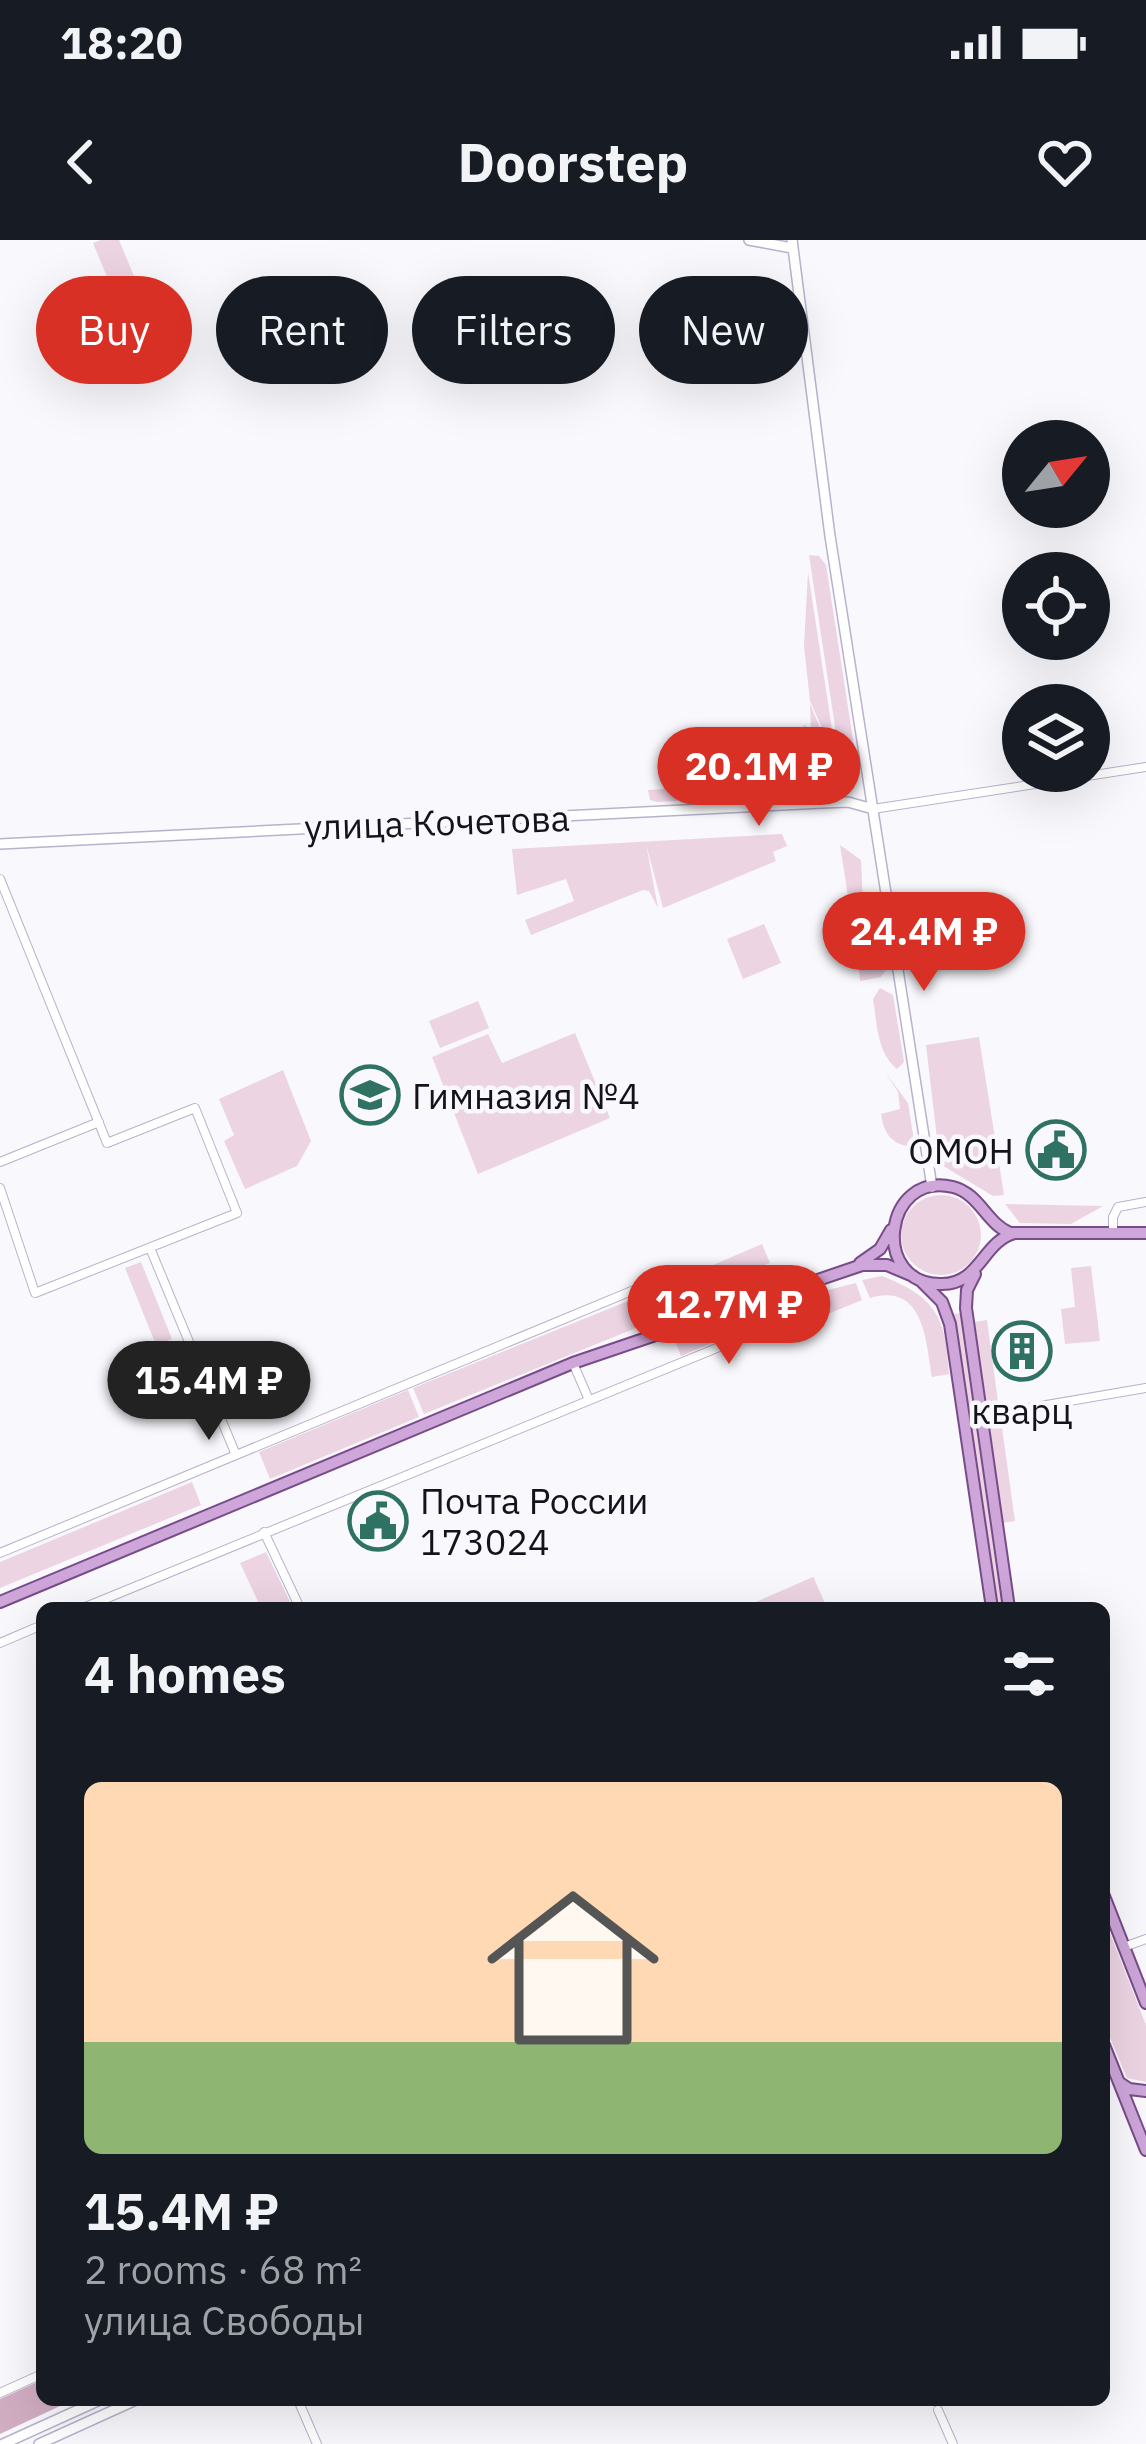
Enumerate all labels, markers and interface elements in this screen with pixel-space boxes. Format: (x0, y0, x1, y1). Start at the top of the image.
text: 18:20 (60, 13, 183, 71)
text: Doorstep (458, 127, 688, 197)
icon: back (48, 129, 114, 195)
icon: heart (1032, 129, 1098, 195)
chip: Buy (36, 276, 192, 384)
chip: Rent (216, 276, 388, 384)
chip: Filters (412, 276, 615, 384)
chip: New (639, 276, 808, 384)
north arrow (1002, 420, 1110, 528)
map controls (1002, 420, 1110, 792)
button: locate (1002, 552, 1110, 660)
button: layers (1002, 684, 1110, 792)
pin: 20.1M ₽ (648, 727, 870, 829)
text: 20.1M ₽ (684, 740, 834, 791)
street label: улица Кочетова (303, 794, 571, 850)
pin: 24.4M ₽ (813, 892, 1035, 994)
text: 24.4M ₽ (849, 905, 999, 956)
school or university icon: Гимназия №4 (339, 1064, 401, 1126)
place label: Гимназия №4 (412, 1072, 640, 1119)
public building icon: ОМОН (1025, 1119, 1087, 1181)
place label: ОМОН (908, 1127, 1014, 1174)
pin: 12.7M ₽ (618, 1265, 840, 1367)
text: 12.7M ₽ (654, 1278, 804, 1329)
building icon: кварц (991, 1320, 1053, 1382)
pin: 15.4M ₽ (98, 1341, 320, 1443)
text: 15.4M ₽ (134, 1354, 284, 1405)
place label: кварц (971, 1387, 1073, 1434)
place label: Почта России 173024 (420, 1477, 648, 1565)
public building icon: Почта России 173024 (347, 1490, 409, 1552)
text: 4 homes (84, 1641, 286, 1707)
icon: filters (996, 1641, 1062, 1707)
icon: home (465, 1860, 681, 2076)
text: 15.4M ₽ (84, 2178, 279, 2244)
text: 2 rooms · 68 m² (84, 2244, 362, 2295)
text: улица Свободы (84, 2295, 365, 2346)

